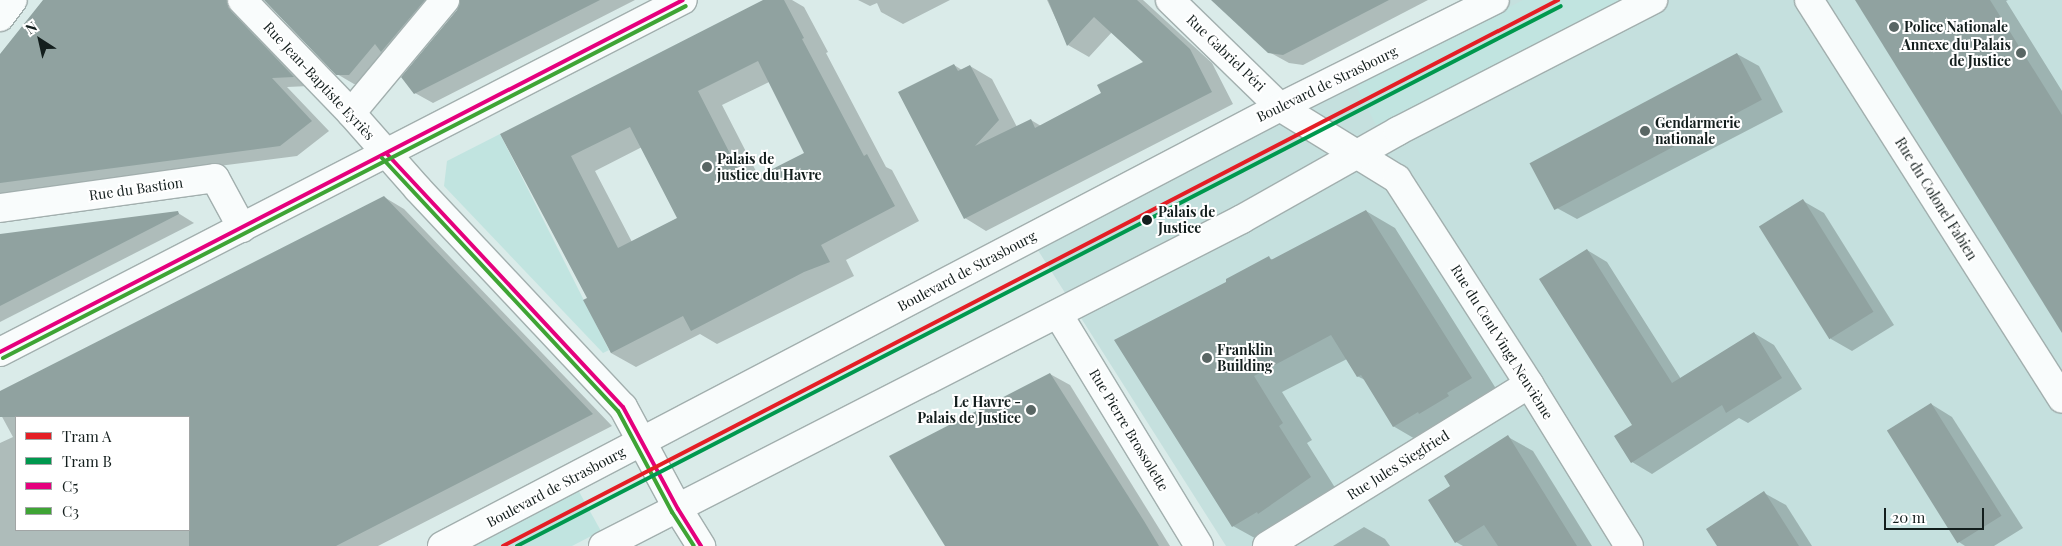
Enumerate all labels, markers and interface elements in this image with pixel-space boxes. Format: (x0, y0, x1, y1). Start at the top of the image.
street label: Rue Gabriel Péri (1183, 11, 1269, 95)
north arrow (15, 15, 65, 65)
text: N (22, 17, 41, 38)
street label: Rue Jean-Baptiste Eyriès (260, 18, 378, 144)
place label: Police Nationale (1904, 19, 2008, 35)
marker: Police Nationale (1888, 21, 1900, 33)
place label: Annexe du Palais de Justice (1901, 37, 2011, 70)
street label: Boulevard de Strasbourg (1254, 43, 1400, 125)
marker: Annexe du Palais de Justice (2015, 47, 2027, 59)
place label: Gendarmerie nationale (1655, 115, 1741, 148)
marker: Gendarmerie nationale (1639, 125, 1651, 137)
street label: Rue du Colonel Fabien (1891, 135, 1981, 263)
place label: Palais de justice du Havre (717, 151, 822, 184)
marker: Palais de justice du Havre (701, 161, 713, 173)
street label: Rue du Bastion (88, 174, 184, 204)
place label: Palais de Justice (1158, 204, 1215, 236)
marker: Palais de Justice (1140, 213, 1154, 227)
street label: Boulevard de Strasbourg (895, 227, 1039, 315)
street label: Rue du Cent Vingt Neuvième (1447, 261, 1557, 423)
place label: Franklin Building (1217, 342, 1273, 374)
marker: Franklin Building (1201, 352, 1213, 364)
street label: Rue Pierre Brossolette (1086, 366, 1172, 494)
place label: Le Havre - Palais de Justice (917, 394, 1021, 427)
marker: Le Havre - Palais de Justice (1025, 404, 1037, 416)
legend (15, 416, 190, 531)
text: Tram A (62, 426, 111, 446)
street label: Rue Jules Siegfried (1344, 427, 1452, 503)
street label: Boulevard de Strasbourg (484, 443, 628, 531)
text: Tram B (62, 451, 112, 471)
text: C5 (62, 476, 79, 496)
scale bar (1887, 498, 1987, 530)
text: C3 (62, 501, 79, 521)
text: 20 m (1892, 507, 1925, 527)

